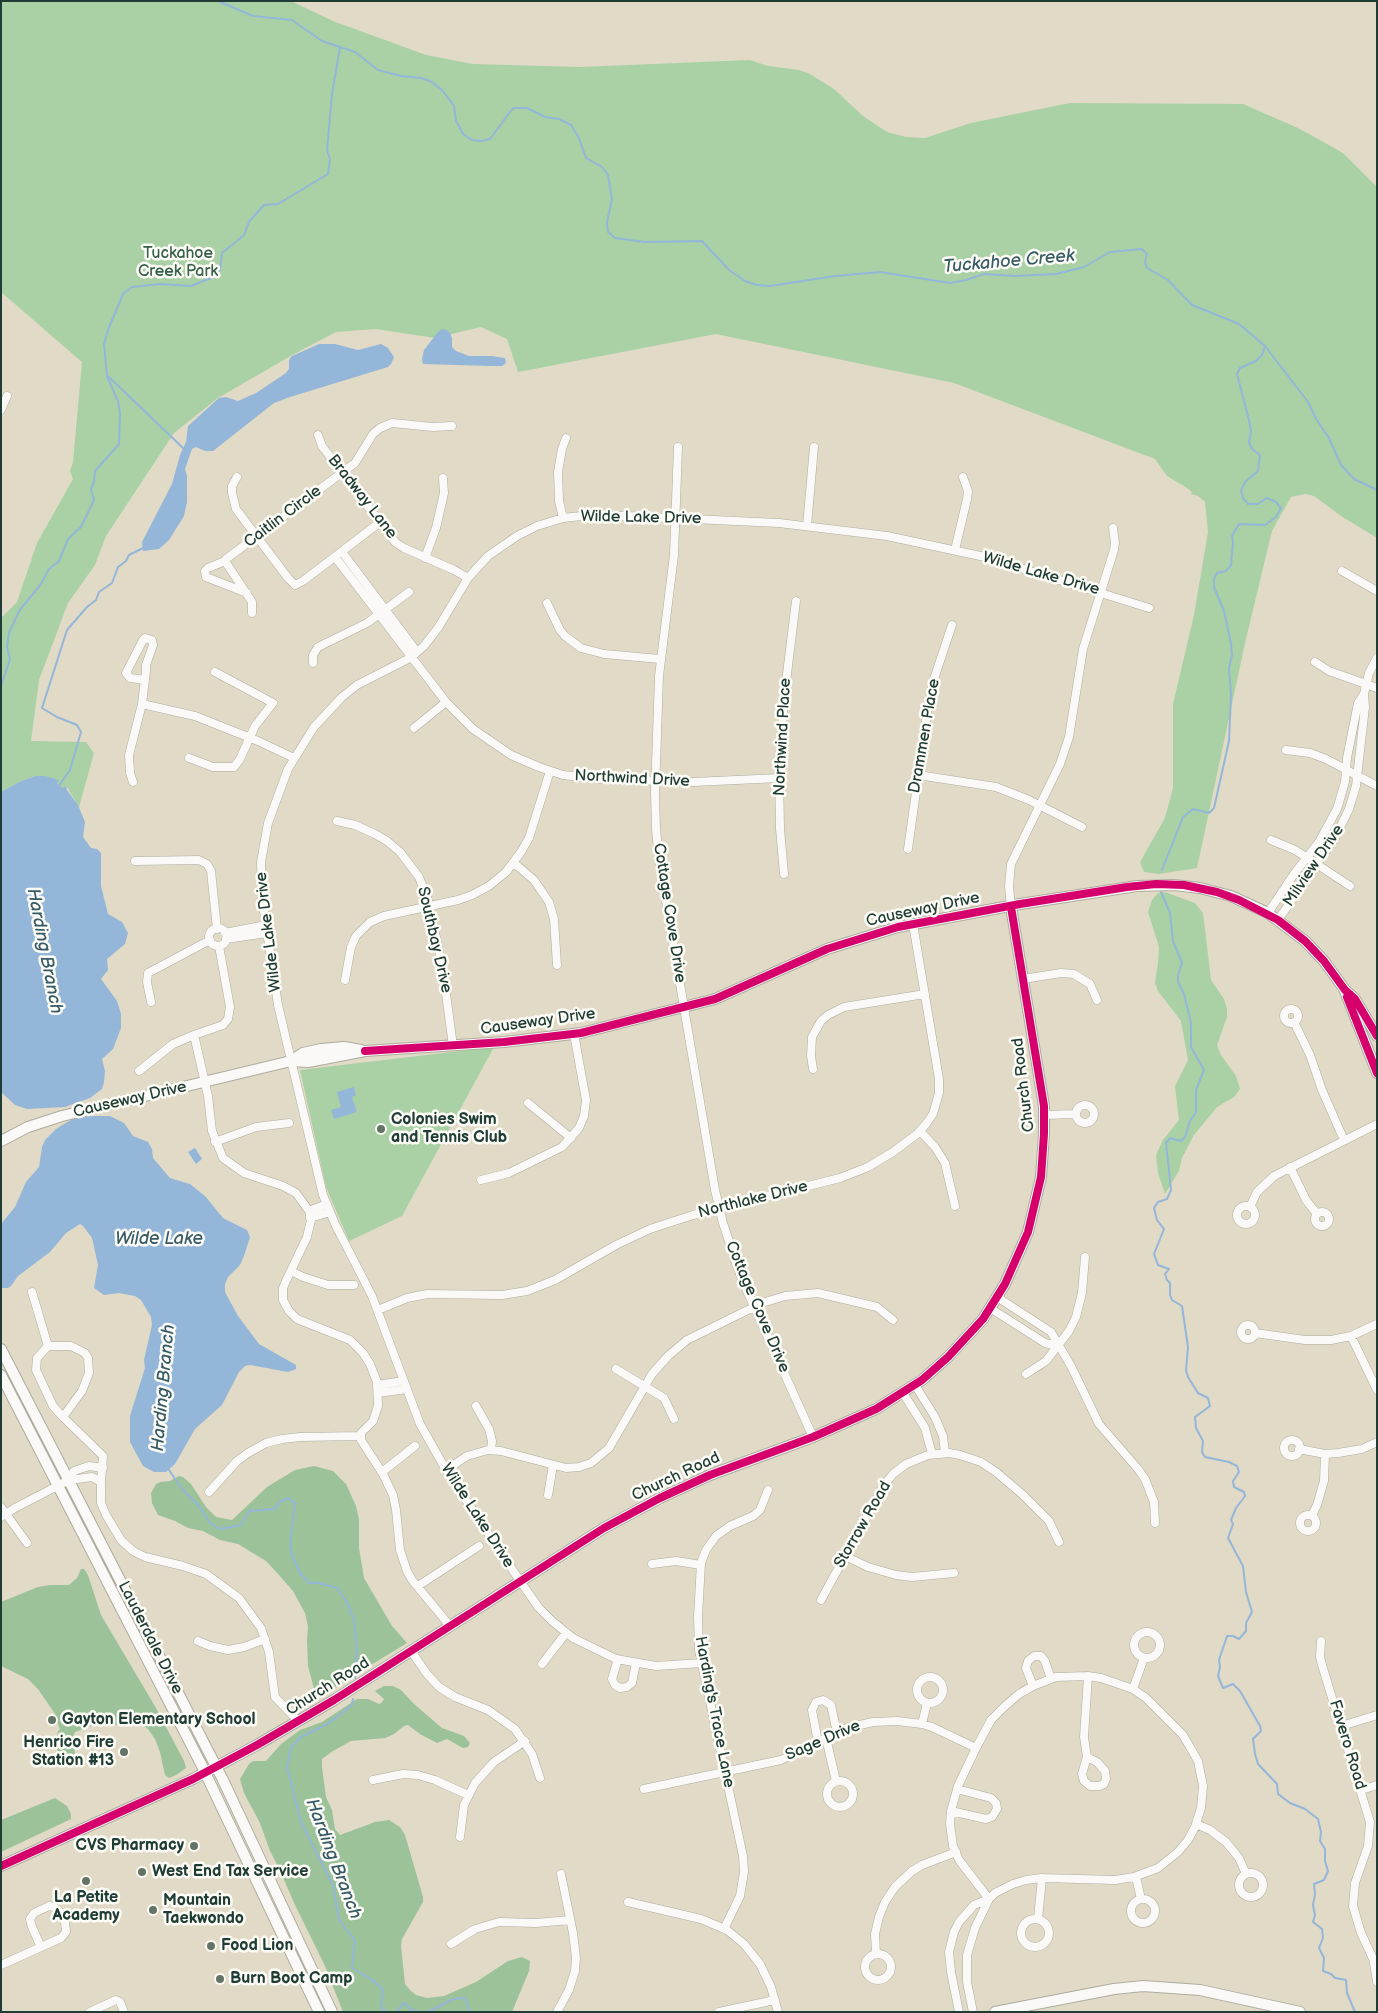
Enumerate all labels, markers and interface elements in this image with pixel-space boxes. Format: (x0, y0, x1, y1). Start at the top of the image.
park label: Tuckahoe Creek Park (138, 244, 218, 282)
water label: Tuckahoe Creek (942, 245, 1076, 279)
street label: Bradway Lane (323, 451, 401, 543)
street label: Caitlin Circle (241, 482, 325, 552)
street label: Wilde Lake Drive (580, 507, 702, 529)
street label: Wilde Lake Drive (980, 548, 1102, 600)
street label: Northwind Place (770, 677, 796, 797)
street label: Drammen Place (905, 677, 945, 795)
street label: Northwind Drive (574, 766, 690, 792)
street label: Milview Drive (1280, 821, 1348, 911)
street label: Cottage Cove Drive (648, 842, 690, 984)
street label: Wilde Lake Drive (252, 871, 286, 993)
street label: Southbay Drive (412, 885, 456, 995)
water label: Harding Branch (21, 887, 67, 1015)
street label: Causeway Drive (864, 889, 982, 931)
street label: Causeway Drive (479, 1004, 597, 1040)
street label: Church Road (1009, 1037, 1039, 1133)
street label: Causeway Drive (72, 1078, 188, 1122)
place label: Colonies Swim and Tennis Club (391, 1110, 507, 1148)
marker: Colonies Swim and Tennis Club (375, 1123, 387, 1135)
street label: Northlake Drive (696, 1177, 810, 1223)
water label: Wilde Lake (115, 1228, 203, 1250)
street label: Cottage Cove Drive (721, 1238, 793, 1376)
water label: Harding Branch (148, 1324, 180, 1452)
street label: Church Road (629, 1448, 723, 1506)
street label: Wilde Lake Drive (436, 1460, 518, 1572)
street label: Storrow Road (830, 1478, 896, 1572)
street label: Lauderdale Drive (113, 1578, 187, 1698)
street label: Harding's Trace Lane (690, 1635, 738, 1789)
street label: Church Road (283, 1654, 373, 1720)
street label: Favero Road (1324, 1698, 1370, 1792)
place label: Gayton Elementary School (62, 1710, 256, 1730)
marker: Gayton Elementary School (46, 1714, 58, 1726)
street label: Sage Drive (783, 1717, 863, 1765)
place label: Henrico Fire Station #13 (23, 1733, 114, 1771)
marker: Henrico Fire Station #13 (118, 1746, 130, 1758)
water label: Harding Branch (300, 1796, 366, 1922)
place label: CVS Pharmacy (76, 1836, 184, 1856)
marker: CVS Pharmacy (188, 1840, 200, 1852)
place label: West End Tax Service (152, 1862, 308, 1882)
marker: West End Tax Service (136, 1866, 148, 1878)
marker: La Petite Academy (80, 1875, 92, 1887)
place label: La Petite Academy (52, 1888, 120, 1926)
place label: Mountain Taekwondo (163, 1891, 244, 1929)
marker: Mountain Taekwondo (147, 1904, 159, 1916)
place label: Food Lion (221, 1936, 293, 1956)
marker: Food Lion (205, 1940, 217, 1952)
place label: Burn Boot Camp (230, 1969, 352, 1989)
marker: Burn Boot Camp (214, 1973, 226, 1985)

